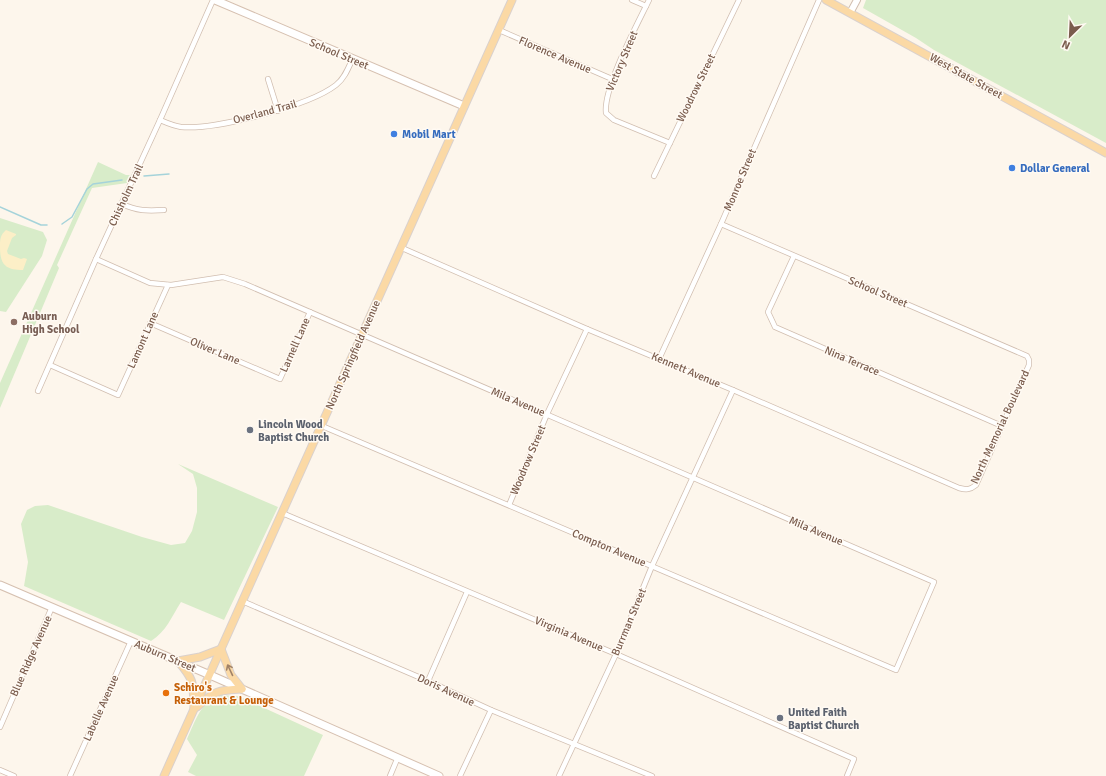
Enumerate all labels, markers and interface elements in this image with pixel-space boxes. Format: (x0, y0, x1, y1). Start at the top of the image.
north arrow (1050, 16, 1090, 56)
street label: Victory Street (603, 29, 641, 93)
street label: Florence Avenue (517, 34, 593, 76)
street label: School Street (307, 36, 371, 72)
text: N (1060, 37, 1072, 52)
street label: Woodrow Street (674, 51, 718, 124)
street label: West State Street (927, 51, 1005, 101)
street label: Overland Trail (232, 97, 298, 127)
place label: Mobil Mart (402, 128, 456, 141)
marker: Mobil Mart (389, 129, 399, 139)
street label: Monroe Street (721, 147, 759, 213)
street label: Chisholm Trail (106, 162, 146, 228)
place label: Dollar General (1020, 162, 1090, 175)
marker: Dollar General (1007, 163, 1017, 173)
street label: School Street (846, 274, 910, 310)
street label: North Springfield Avenue (323, 298, 383, 412)
place label: Auburn High School (22, 310, 80, 336)
street label: Lamont Lane (125, 310, 161, 370)
street label: Larnell Lane (277, 316, 313, 374)
marker: Auburn High School (9, 317, 19, 327)
street label: Oliver Lane (188, 335, 242, 367)
street label: Nina Terrace (822, 344, 882, 378)
street label: Kennett Avenue (649, 350, 723, 390)
street label: North Memorial Boulevard (968, 368, 1032, 486)
street label: Mila Avenue (489, 385, 547, 419)
place label: Lincoln Wood Baptist Church (258, 418, 329, 444)
street label: Woodrow Street (507, 423, 549, 497)
marker: Lincoln Wood Baptist Church (245, 425, 255, 435)
street label: Mila Avenue (787, 514, 845, 548)
street label: Compton Avenue (570, 527, 648, 569)
street label: Burrman Street (609, 586, 649, 658)
street label: Blue Ridge Avenue (7, 614, 55, 698)
street label: Virginia Avenue (533, 614, 605, 654)
street label: Auburn Street (132, 637, 198, 675)
one-way arrow (225, 664, 233, 676)
street label: Doris Avenue (415, 671, 477, 709)
street label: Labelle Avenue (81, 673, 121, 743)
place label: Schiro's Restaurant & Lounge (174, 681, 274, 707)
marker: Schiro's Restaurant & Lounge (161, 688, 171, 698)
place label: United Faith Baptist Church (788, 706, 859, 732)
marker: United Faith Baptist Church (775, 713, 785, 723)

